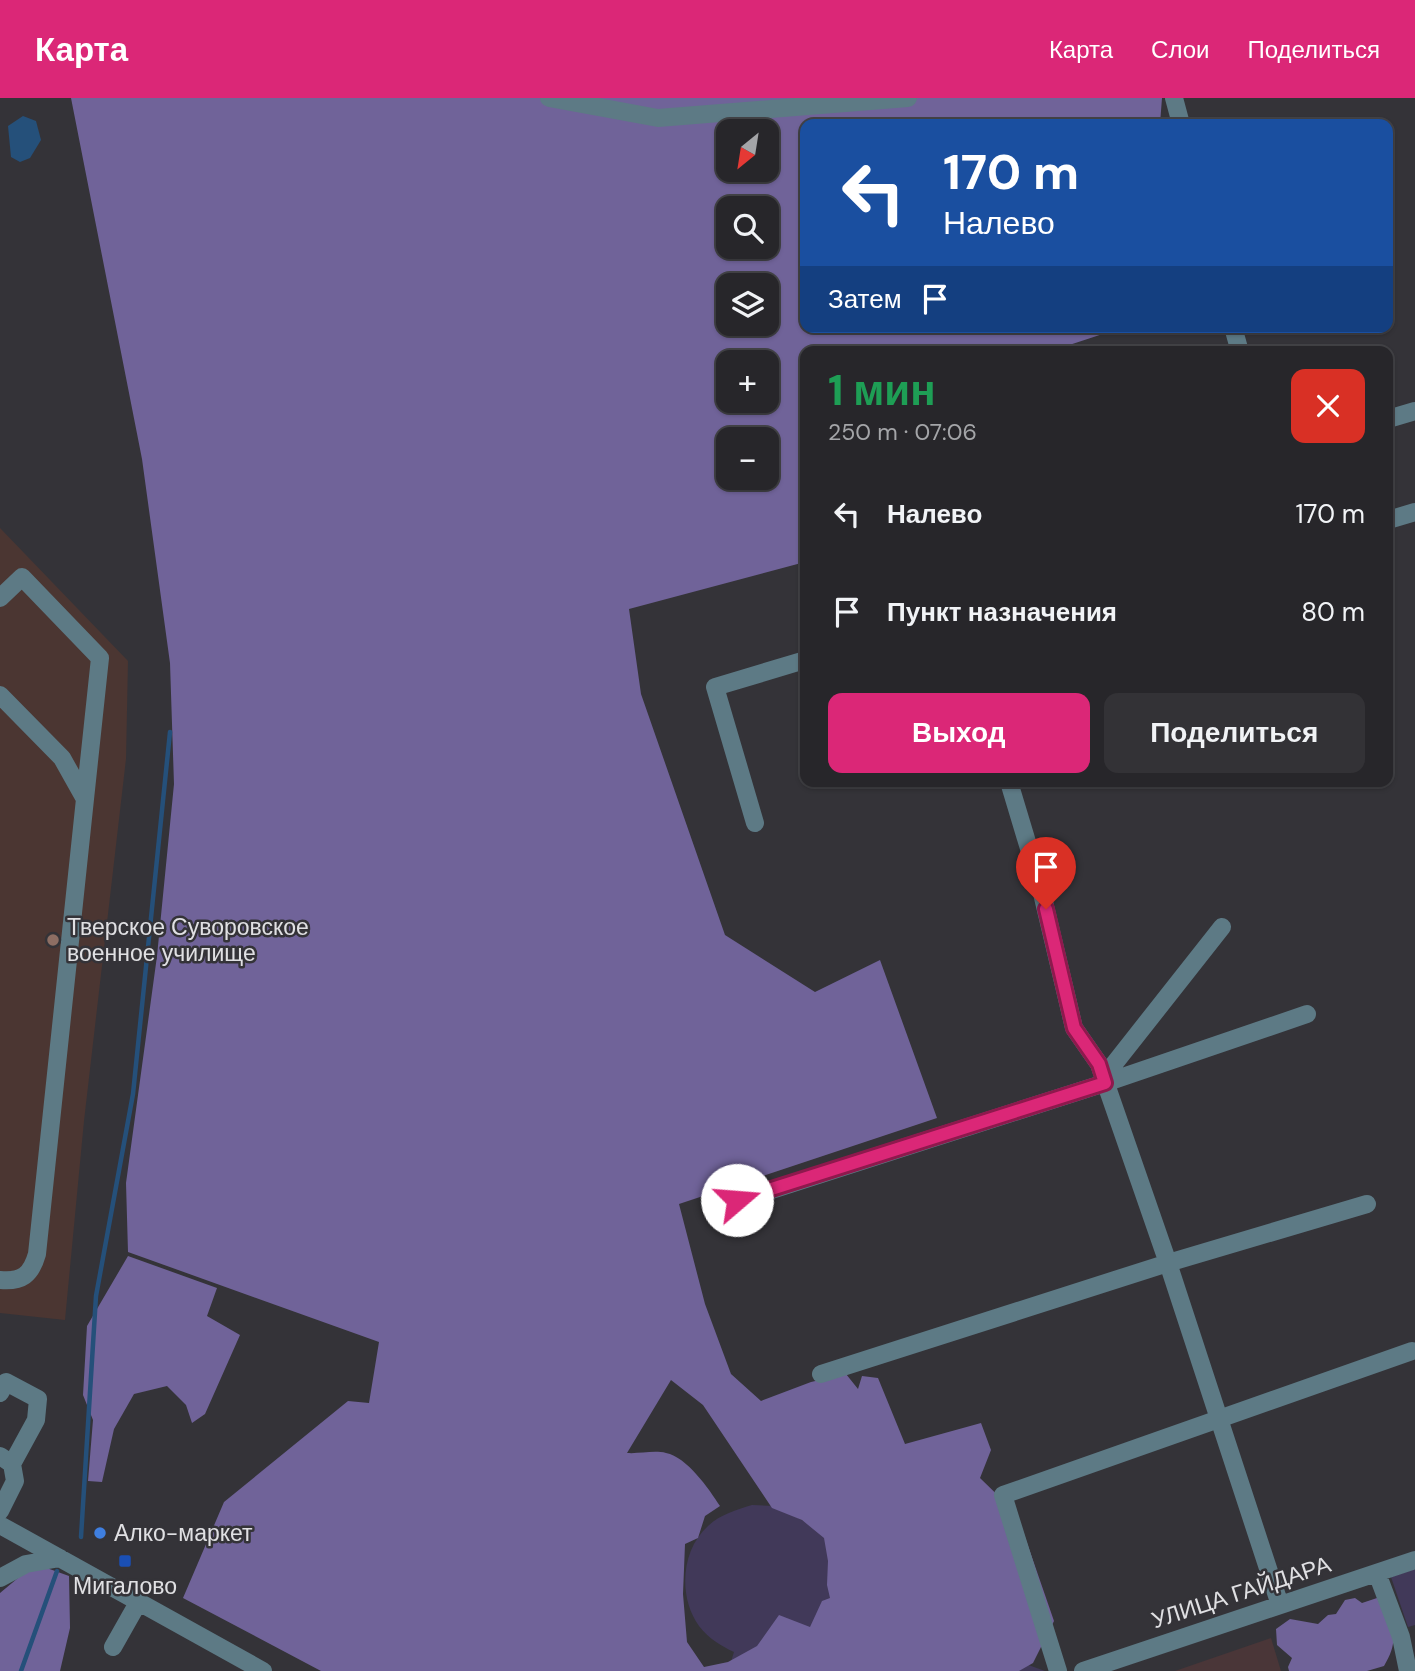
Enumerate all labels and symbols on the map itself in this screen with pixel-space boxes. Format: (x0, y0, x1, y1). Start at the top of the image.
north arrow (716, 119, 779, 182)
pin (1016, 837, 1076, 909)
place label: Тверское Суворовское военное училище (67, 912, 309, 968)
marker: Тверское Суворовское военное училище (45, 932, 61, 948)
position arrow (700, 1163, 774, 1237)
place label: Алко-маркет (114, 1518, 253, 1548)
marker: Алко-маркет (92, 1525, 108, 1541)
street label: УЛИЦА ГАЙДАРА (1148, 1549, 1335, 1635)
marker: Мигалово (117, 1553, 133, 1569)
place label: Мигалово (73, 1571, 177, 1601)

